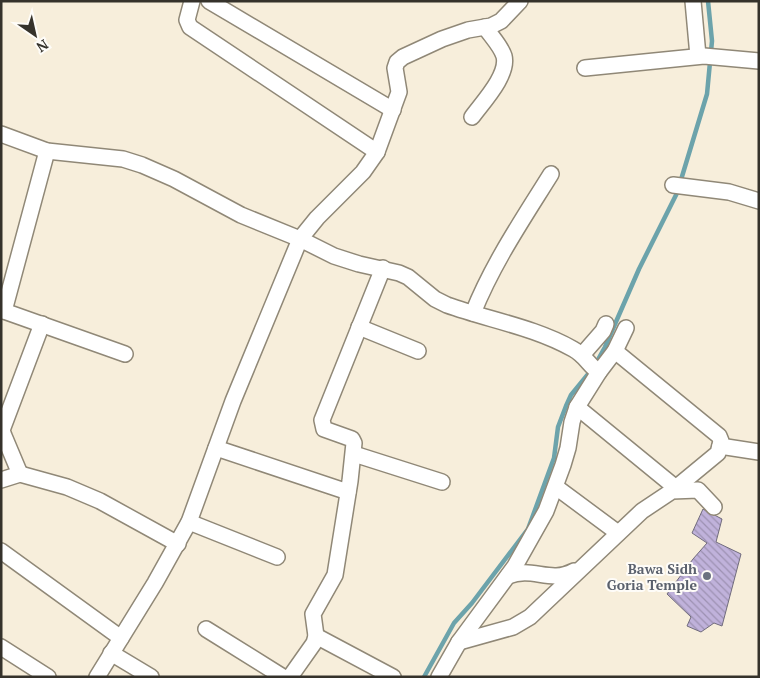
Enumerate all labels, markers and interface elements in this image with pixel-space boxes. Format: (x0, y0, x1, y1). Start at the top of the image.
north arrow (10, 10, 60, 60)
text: N (33, 35, 52, 57)
place label: Bawa Sidh Goria Temple (607, 559, 697, 594)
marker: Bawa Sidh Goria Temple (701, 570, 713, 582)

